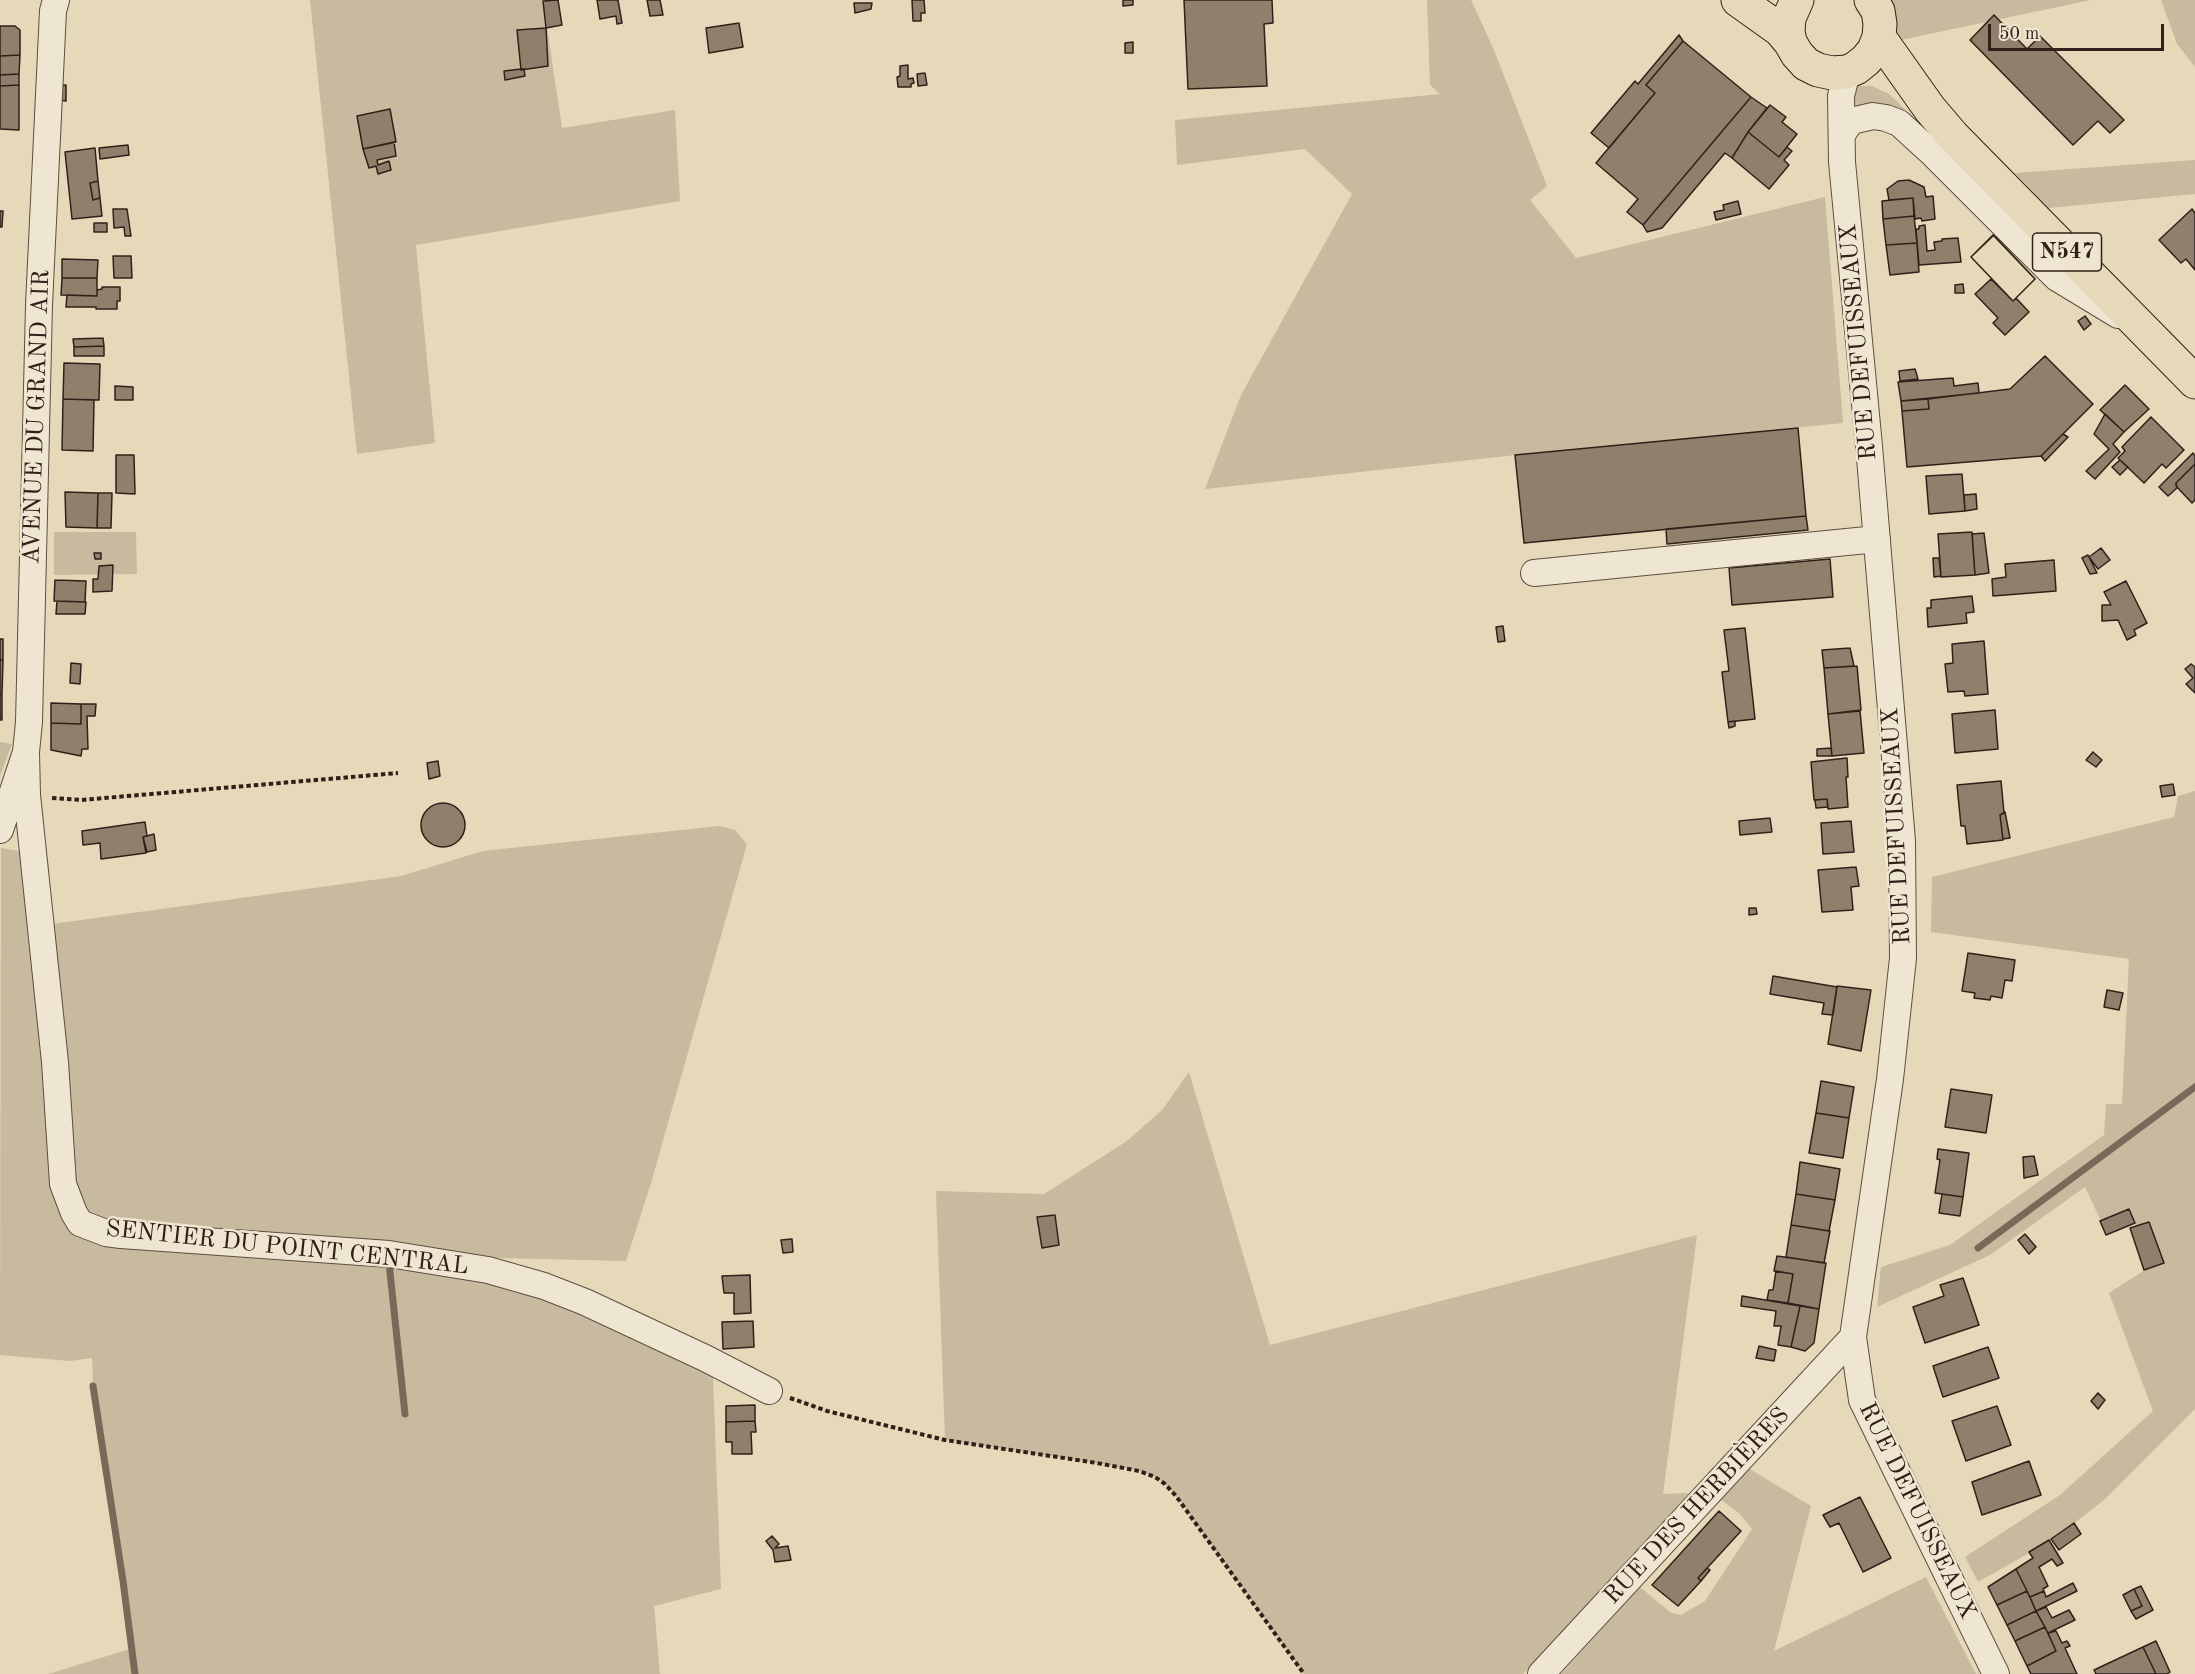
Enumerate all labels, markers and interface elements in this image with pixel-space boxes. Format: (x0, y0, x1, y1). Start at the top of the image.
scale bar (1991, 12, 2166, 50)
text: 50 m (1999, 25, 2039, 43)
street label: RUE DEFUISSEAUX (1834, 222, 1884, 462)
road number: N547 (2032, 233, 2102, 271)
street label: AVENUE DU GRAND AIR (17, 269, 57, 565)
street label: RUE DEFUISSEAUX (1876, 707, 1918, 945)
street label: SENTIER DU POINT CENTRAL (104, 1215, 470, 1281)
street label: RUE DEFUISSEAUX (1852, 1398, 1982, 1624)
street label: RUE DES HERBIÈRES (1598, 1401, 1796, 1611)

